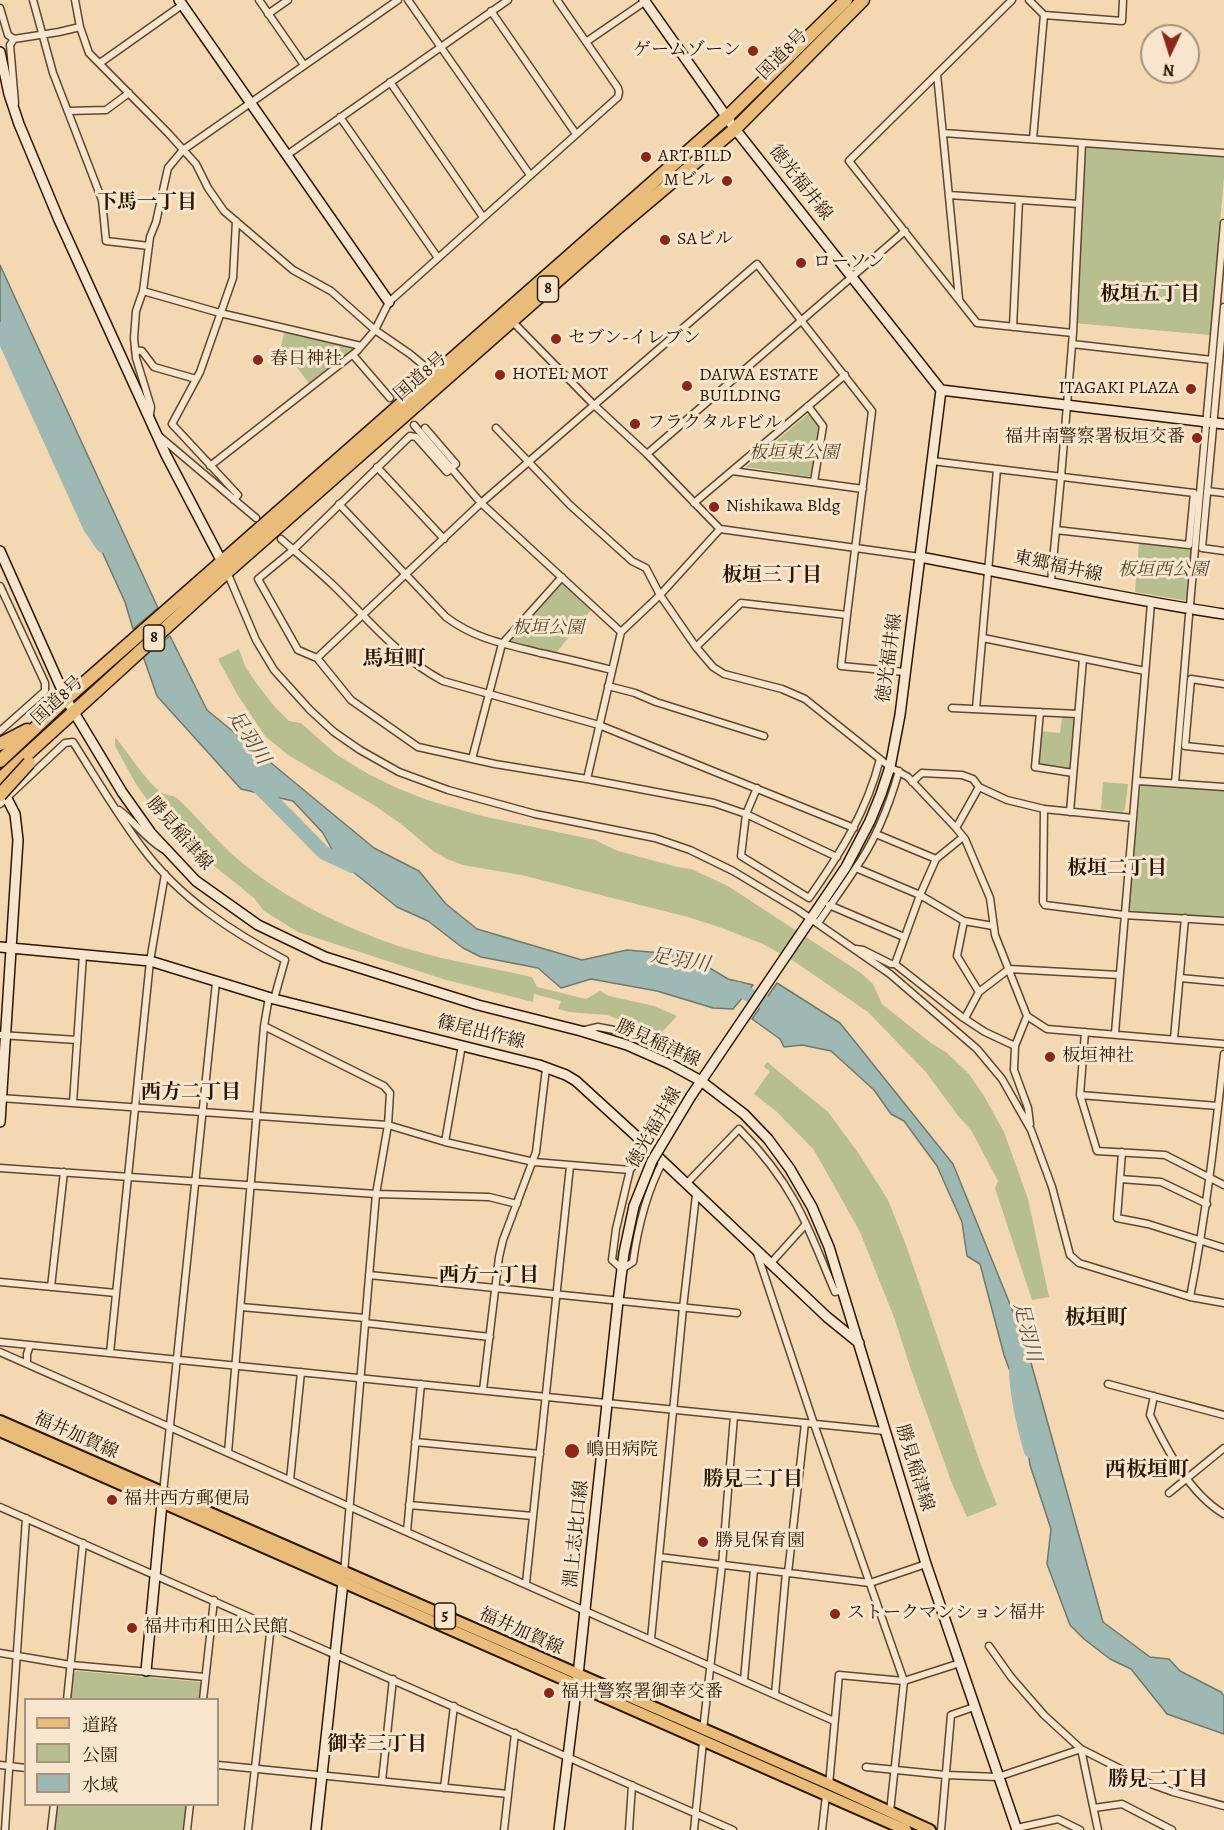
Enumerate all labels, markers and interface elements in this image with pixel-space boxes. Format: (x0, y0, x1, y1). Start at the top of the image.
north arrow (1140, 24, 1200, 84)
street label: 国道8号 (753, 25, 813, 85)
place label: ゲームゾーン (633, 40, 741, 62)
marker: ゲームゾーン (746, 44, 760, 58)
text: N (1162, 59, 1175, 81)
street label: 徳光福井線 (764, 141, 836, 225)
place label: ART BILD (658, 146, 732, 168)
marker: ART BILD (639, 150, 653, 164)
place label: Mビル (664, 170, 715, 192)
marker: Mビル (720, 174, 734, 188)
district label: 下馬一丁目 (97, 191, 197, 215)
place label: SAビル (677, 229, 733, 251)
marker: SAビル (658, 233, 672, 247)
place label: ローソン (813, 252, 885, 274)
marker: ローソン (794, 256, 808, 270)
road number: 8 (538, 276, 558, 302)
district label: 板垣五丁目 (1100, 283, 1200, 307)
place label: セブン-イレブン (568, 328, 701, 350)
marker: セブン-イレブン (549, 332, 563, 346)
street label: 国道8号 (390, 348, 452, 406)
place label: 春日神社 (270, 349, 342, 371)
marker: 春日神社 (251, 353, 265, 367)
place label: HOTEL MOT (512, 364, 608, 386)
place label: DAIWA ESTATE BUILDING (699, 365, 819, 407)
marker: HOTEL MOT (493, 368, 507, 382)
place label: ITAGAKI PLAZA (1059, 378, 1179, 400)
marker: DAIWA ESTATE BUILDING (680, 379, 694, 393)
marker: ITAGAKI PLAZA (1184, 382, 1198, 396)
place label: フラクタルFビル (647, 413, 782, 435)
marker: フラクタルFビル (628, 417, 642, 431)
place label: 福井南警察署板垣交番 (1005, 427, 1185, 449)
marker: 福井南警察署板垣交番 (1190, 431, 1204, 445)
park label: 板垣東公園 (749, 443, 839, 465)
place label: Nishikawa Bldg (726, 496, 841, 518)
marker: Nishikawa Bldg (707, 500, 721, 514)
street label: 東郷福井線 (1012, 547, 1104, 587)
park label: 板垣西公園 (1118, 560, 1208, 582)
district label: 板垣三丁目 (722, 564, 822, 588)
street label: 徳光福井線 (873, 612, 907, 704)
park label: 板垣公園 (512, 618, 584, 640)
road number: 8 (144, 625, 164, 651)
district label: 馬垣町 (363, 647, 425, 673)
street label: 国道8号 (28, 672, 88, 730)
water label: 足羽川 (222, 706, 274, 770)
street label: 勝見稲津線 (141, 793, 217, 875)
district label: 板垣二丁目 (1067, 857, 1167, 881)
water label: 足羽川 (648, 944, 712, 978)
street label: 篠尾出作線 (435, 1012, 527, 1054)
street label: 勝見稲津線 (612, 1016, 704, 1072)
place label: 板垣神社 (1062, 1046, 1134, 1068)
marker: 板垣神社 (1043, 1050, 1057, 1064)
district label: 西方二丁目 (141, 1081, 241, 1105)
street label: 徳光福井線 (623, 1084, 687, 1172)
district label: 西方一丁目 (439, 1264, 539, 1288)
water label: 足羽川 (1007, 1300, 1045, 1364)
district label: 板垣町 (1065, 1306, 1127, 1332)
street label: 福井加賀線 (30, 1408, 122, 1464)
street label: 勝見稲津線 (891, 1422, 937, 1514)
place label: 嶋田病院 (586, 1440, 658, 1462)
marker: 嶋田病院 (563, 1442, 581, 1460)
district label: 西板垣町 (1105, 1458, 1189, 1484)
district label: 勝見三丁目 (703, 1468, 803, 1492)
street label: 淵上志比口線 (561, 1479, 593, 1589)
place label: 福井西方郵便局 (124, 1489, 250, 1511)
marker: 福井西方郵便局 (105, 1493, 119, 1507)
place label: 勝見保育園 (715, 1531, 805, 1553)
marker: 勝見保育園 (696, 1535, 710, 1549)
road number: 5 (434, 1603, 456, 1629)
place label: ストークマンション福井 (847, 1603, 1045, 1625)
street label: 福井加賀線 (475, 1604, 567, 1660)
marker: ストークマンション福井 (828, 1607, 842, 1621)
place label: 福井市和田公民館 (144, 1617, 288, 1639)
marker: 福井市和田公民館 (125, 1621, 139, 1635)
place label: 福井警察署御幸交番 (561, 1682, 723, 1704)
marker: 福井警察署御幸交番 (542, 1686, 556, 1700)
legend (24, 1698, 219, 1806)
text: 道路 (82, 1713, 118, 1737)
district label: 御幸三丁目 (327, 1733, 427, 1757)
text: 公園 (82, 1743, 118, 1767)
district label: 勝見二丁目 (1108, 1768, 1208, 1792)
text: 水域 (82, 1773, 118, 1797)

